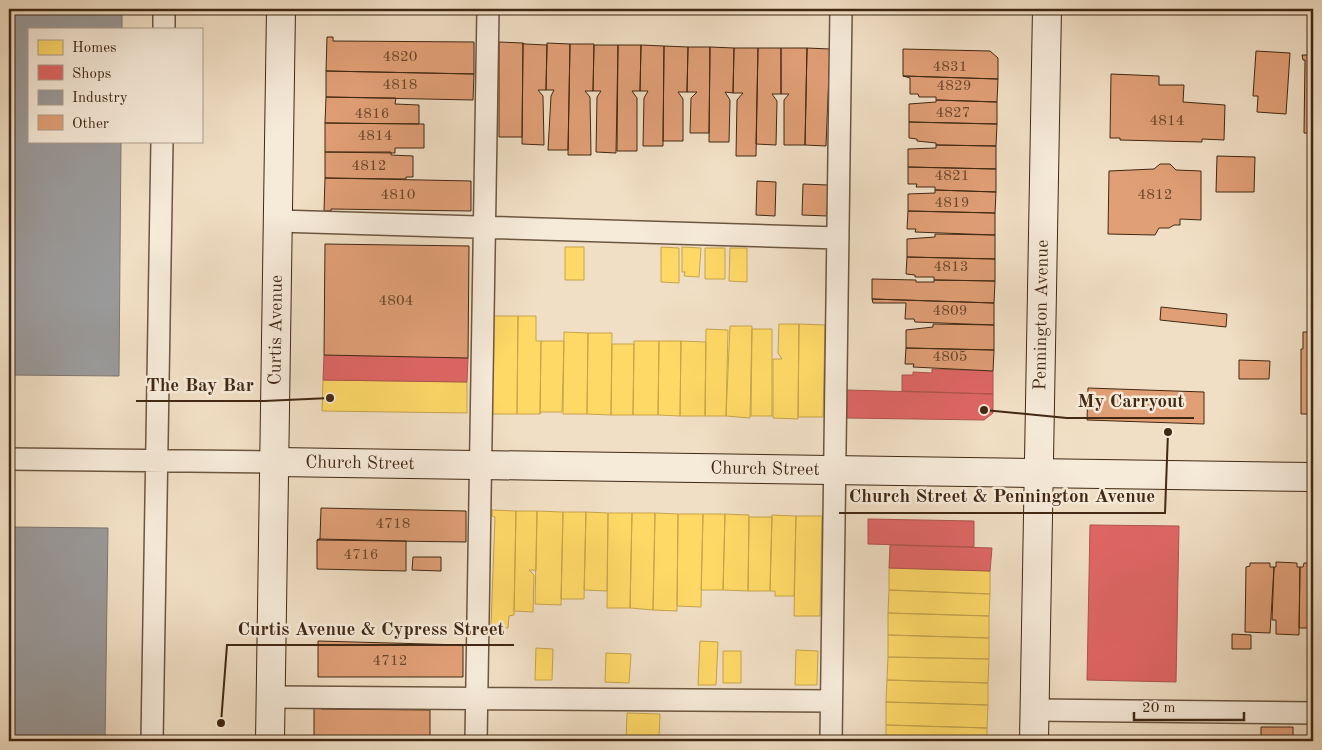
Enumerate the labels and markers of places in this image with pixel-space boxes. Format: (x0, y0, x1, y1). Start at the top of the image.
callout: The Bay Bar (136, 367, 264, 401)
callout: My Carryout (1067, 384, 1194, 418)
callout: Church Street & Pennington Avenue (839, 479, 1165, 513)
callout: Curtis Avenue & Cypress Street (227, 611, 514, 645)

